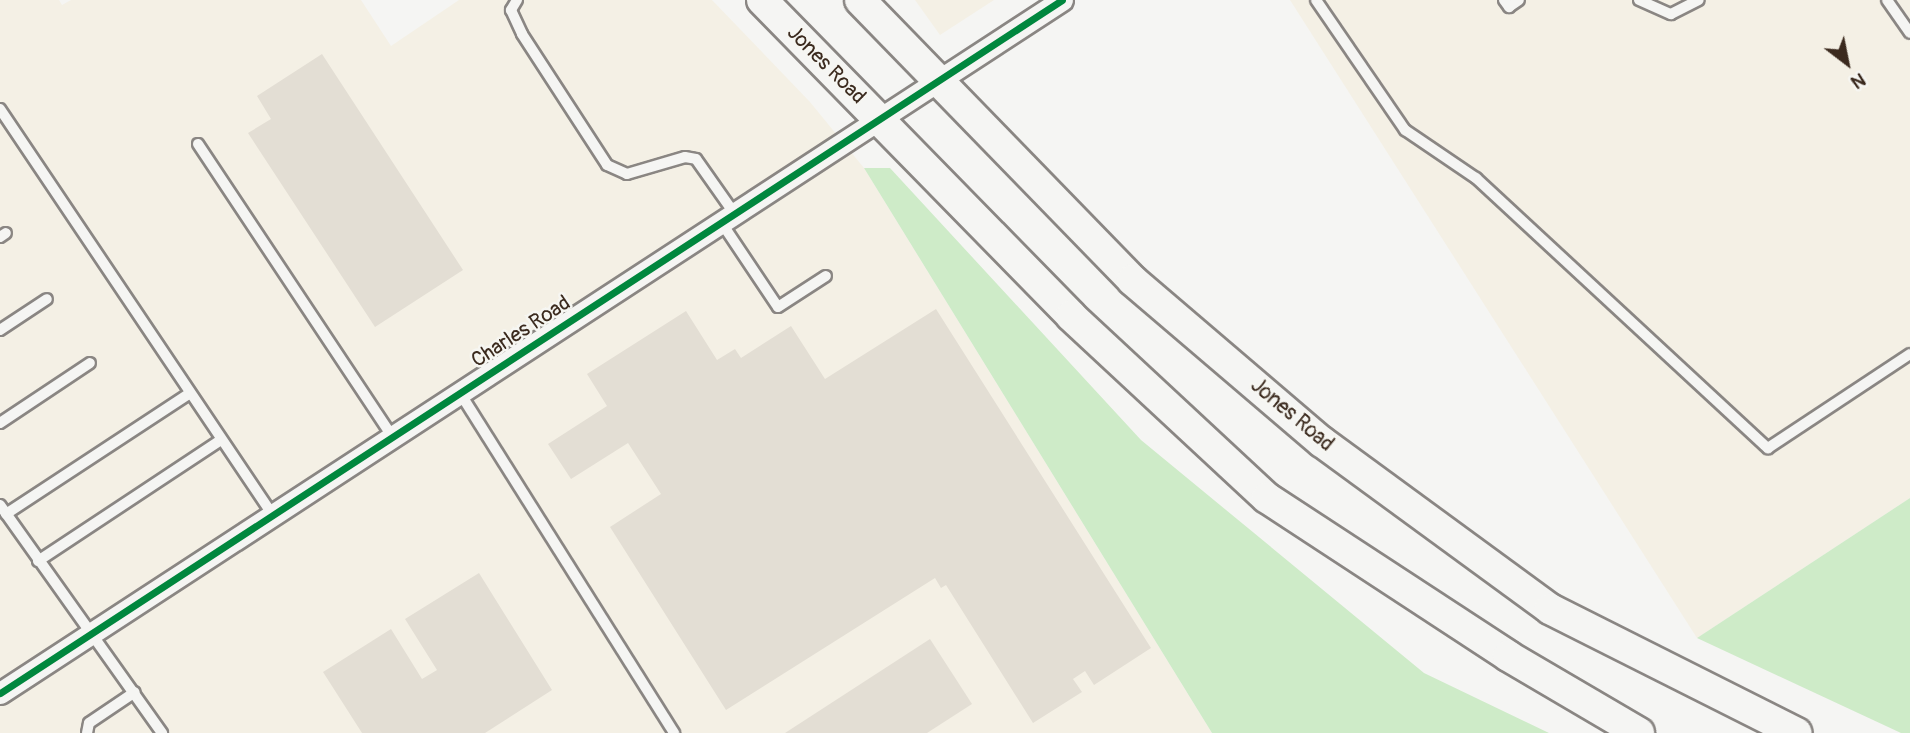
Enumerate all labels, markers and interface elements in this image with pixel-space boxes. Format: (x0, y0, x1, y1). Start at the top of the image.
street label: Jones Road (781, 20, 871, 110)
north arrow (1812, 28, 1882, 98)
text: N (1846, 67, 1870, 94)
street label: Charles Road (467, 291, 575, 373)
street label: Jones Road (1245, 373, 1339, 457)

